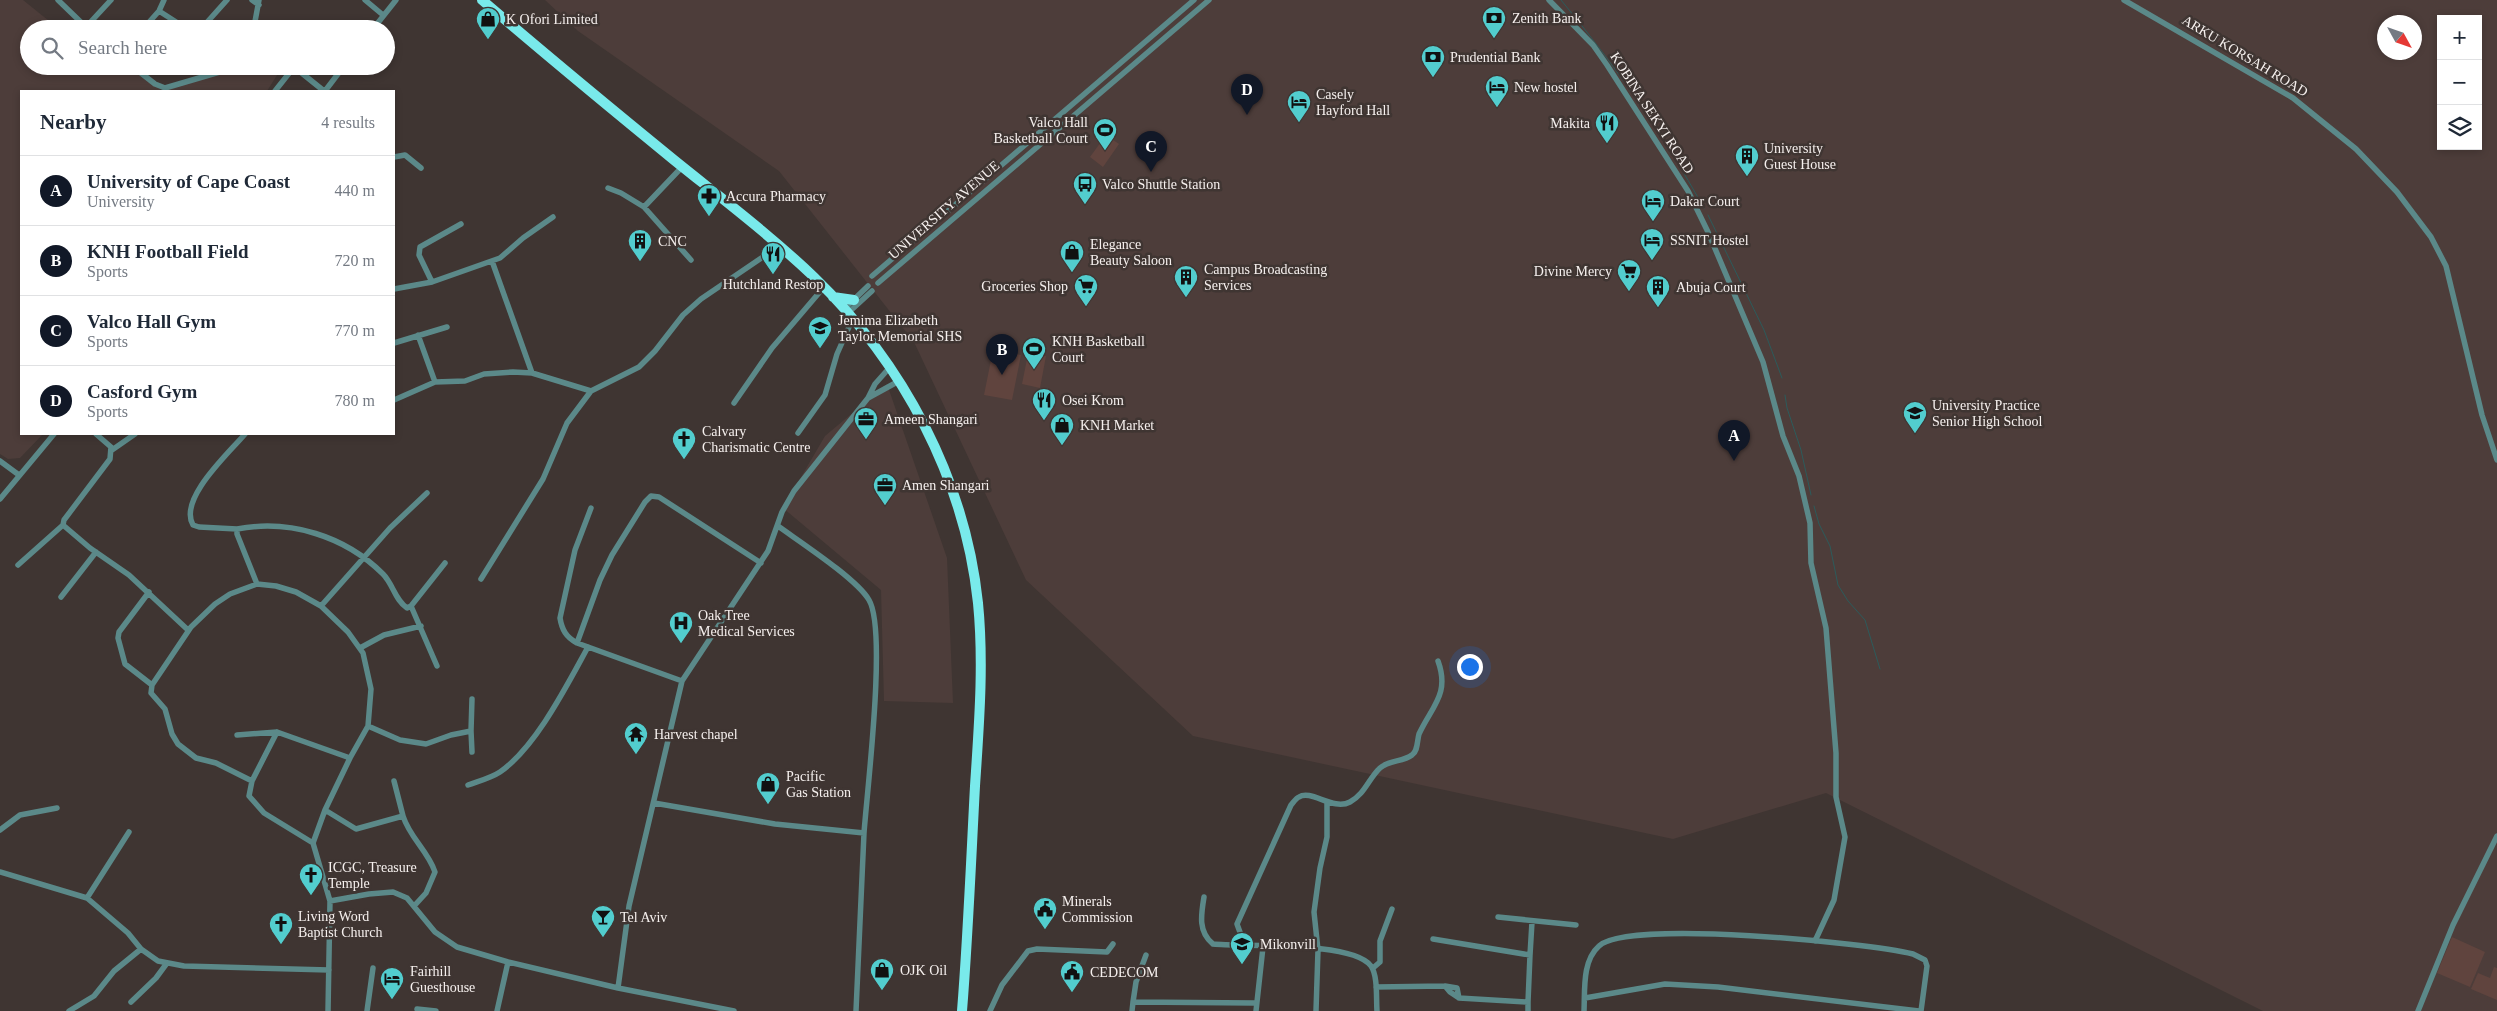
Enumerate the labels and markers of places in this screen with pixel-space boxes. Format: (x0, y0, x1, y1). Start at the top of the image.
bank icon: Zenith Bank (1481, 5, 1507, 39)
shop icon: K Ofori Limited (475, 6, 501, 40)
place label: Zenith Bank (1512, 11, 1582, 26)
place label: K Ofori Limited (506, 12, 598, 27)
bank icon: Prudential Bank (1420, 44, 1446, 78)
place label: Prudential Bank (1450, 50, 1541, 65)
pin: D (1231, 74, 1263, 115)
hotel icon: New hostel (1484, 74, 1510, 108)
place label: New hostel (1514, 80, 1577, 95)
place label: Casely Hayford Hall (1316, 87, 1390, 118)
hotel icon: Casely Hayford Hall (1286, 89, 1312, 123)
restaurant icon: Makita (1594, 110, 1620, 144)
place label: Valco Hall Basketball Court (994, 115, 1088, 146)
place label: Makita (1550, 116, 1591, 131)
sports icon: Valco Hall Basketball Court (1092, 117, 1118, 151)
pin: C (1135, 131, 1167, 172)
place label: University Guest House (1764, 141, 1836, 172)
building icon: University Guest House (1734, 143, 1760, 177)
bus stop icon: Valco Shuttle Station (1072, 171, 1098, 205)
place label: Valco Shuttle Station (1102, 177, 1220, 192)
pharmacy icon: Accura Pharmacy (696, 183, 722, 217)
hotel icon: Dakar Court (1640, 188, 1666, 222)
place label: Accura Pharmacy (726, 189, 826, 204)
place label: Dakar Court (1670, 194, 1740, 209)
hotel icon: SSNIT Hostel (1639, 227, 1665, 261)
building icon: CNC (627, 228, 653, 262)
place label: SSNIT Hostel (1670, 233, 1749, 248)
place label: CNC (658, 234, 687, 249)
place label: Elegance Beauty Saloon (1090, 237, 1172, 268)
shop icon: Elegance Beauty Saloon (1059, 239, 1085, 273)
restaurant icon: Hutchland Restop (760, 241, 786, 275)
supermarket icon: Divine Mercy (1616, 258, 1642, 292)
place label: Campus Broadcasting Services (1204, 262, 1327, 293)
building icon: Campus Broadcasting Services (1173, 264, 1199, 298)
place label: Divine Mercy (1534, 264, 1612, 279)
supermarket icon: Groceries Shop (1073, 273, 1099, 307)
building icon: Abuja Court (1645, 274, 1671, 308)
place label: Hutchland Restop (723, 277, 823, 292)
place label: Groceries Shop (981, 279, 1068, 294)
place label: Abuja Court (1676, 280, 1746, 295)
place label: Jemima Elizabeth Taylor Memorial SHS (838, 313, 962, 344)
school or university icon: Jemima Elizabeth Taylor Memorial SHS (807, 315, 833, 349)
pin: B (986, 334, 1018, 375)
place label: KNH Basketball Court (1052, 334, 1145, 365)
sports icon: KNH Basketball Court (1021, 336, 1047, 370)
restaurant icon: Osei Krom (1031, 387, 1057, 421)
place label: Osei Krom (1062, 393, 1124, 408)
place label: University Practice Senior High School (1932, 398, 2043, 429)
school or university icon: University Practice Senior High School (1902, 400, 1928, 434)
office icon: Ameen Shangari (853, 406, 879, 440)
place label: Ameen Shangari (884, 412, 978, 427)
shop icon: KNH Market (1049, 412, 1075, 446)
place label: KNH Market (1080, 418, 1154, 433)
pin: A (1718, 420, 1750, 461)
place label: Calvary Charismatic Centre (702, 424, 810, 455)
church icon: Calvary Charismatic Centre (671, 426, 697, 460)
office icon: Amen Shangari (872, 472, 898, 506)
place label: Amen Shangari (902, 478, 990, 493)
place label: Oak Tree Medical Services (698, 608, 795, 639)
hospital icon: Oak Tree Medical Services (668, 610, 694, 644)
temple icon: Harvest chapel (623, 721, 649, 755)
place label: Harvest chapel (654, 727, 738, 742)
place label: Pacific Gas Station (786, 769, 851, 800)
shop icon: Pacific Gas Station (755, 771, 781, 805)
place label: ICGC, Treasure Temple (328, 860, 417, 891)
church icon: ICGC, Treasure Temple (298, 862, 324, 896)
place label: Minerals Commission (1062, 894, 1133, 925)
public building icon: Minerals Commission (1032, 896, 1058, 930)
bar icon: Tel Aviv (590, 904, 616, 938)
place label: Living Word Baptist Church (298, 909, 382, 940)
place label: Tel Aviv (620, 910, 667, 925)
church icon: Living Word Baptist Church (268, 911, 294, 945)
school or university icon: Mikonvill (1229, 931, 1255, 965)
place label: Mikonvill (1260, 937, 1316, 952)
shop icon: OJK Oil (869, 957, 895, 991)
public building icon: CEDECOM (1059, 959, 1085, 993)
place label: OJK Oil (900, 963, 947, 978)
place label: Fairhill Guesthouse (410, 964, 475, 995)
place label: CEDECOM (1090, 965, 1159, 980)
hotel icon: Fairhill Guesthouse (379, 966, 405, 1000)

